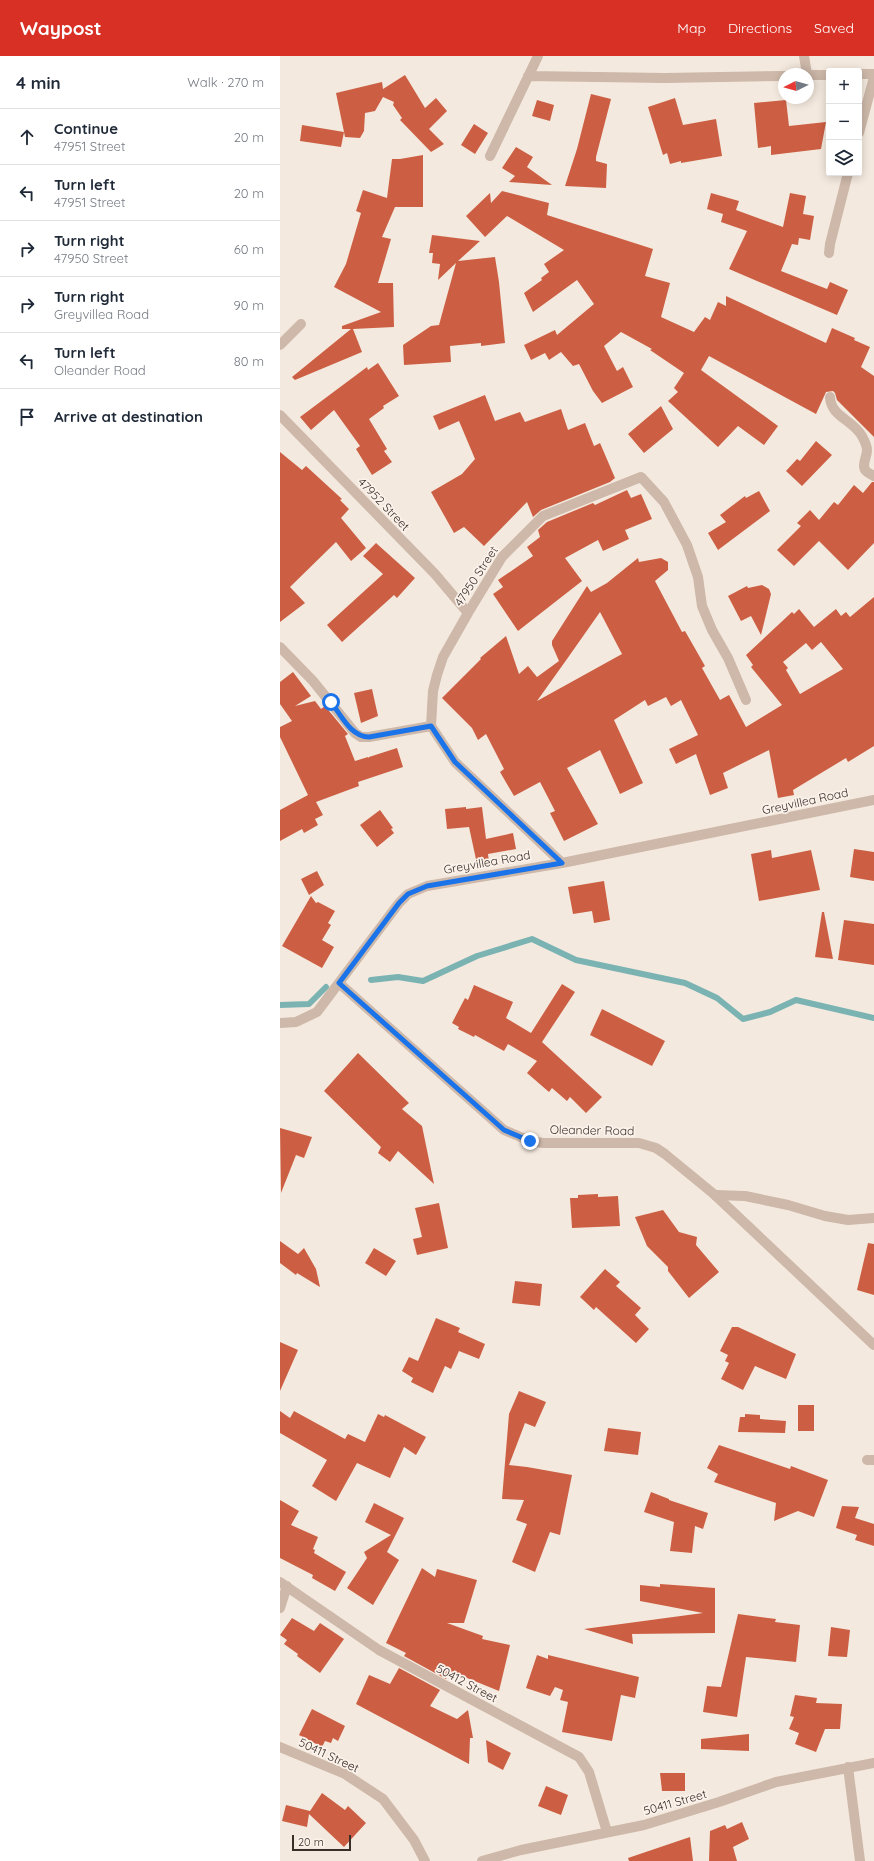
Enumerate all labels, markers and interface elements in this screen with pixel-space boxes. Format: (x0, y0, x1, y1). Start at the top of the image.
text: Waypost (20, 16, 102, 40)
text: Map (677, 19, 706, 37)
text: Directions (728, 19, 792, 37)
text: Saved (814, 19, 854, 37)
north arrow (778, 68, 814, 104)
map controls (826, 68, 862, 176)
button: + (826, 68, 862, 104)
text: 4 min (16, 72, 61, 93)
text: Walk · 270 m (187, 74, 264, 90)
button: − (826, 104, 862, 140)
text: Continue (54, 119, 118, 138)
icon: ahead (16, 126, 38, 148)
text: 20 m (234, 129, 264, 145)
text: 47951 Street (54, 138, 125, 154)
button: layers (826, 140, 862, 176)
text: Turn left (54, 175, 116, 194)
icon: left (16, 182, 38, 204)
text: 20 m (234, 185, 264, 201)
text: 47951 Street (54, 194, 125, 210)
text: Turn right (54, 231, 125, 250)
icon: right (16, 238, 38, 260)
text: 60 m (234, 241, 264, 257)
text: 47950 Street (54, 250, 128, 266)
text: Turn right (54, 287, 125, 306)
icon: right (16, 294, 38, 316)
text: 90 m (234, 297, 264, 313)
text: Greyvillea Road (54, 306, 149, 322)
text: Turn left (54, 343, 116, 362)
icon: left (16, 350, 38, 372)
text: 80 m (234, 353, 264, 369)
text: Oleander Road (54, 362, 146, 378)
icon: arrive (16, 406, 38, 428)
text: Arrive at destination (54, 407, 203, 426)
street label: 47952 Street (355, 474, 413, 534)
street label: 47950 Street (451, 543, 501, 609)
route start (322, 693, 340, 711)
street label: Greyvillea Road (761, 785, 849, 817)
street label: Greyvillea Road (443, 847, 531, 877)
street label: Oleander Road (550, 1122, 634, 1138)
route end (521, 1132, 539, 1150)
street label: 50412 Street (434, 1661, 500, 1705)
street label: 50411 Street (296, 1734, 362, 1776)
street label: 50411 Street (642, 1786, 708, 1818)
scale bar (292, 1833, 351, 1852)
text: 20 m (298, 1835, 324, 1849)

